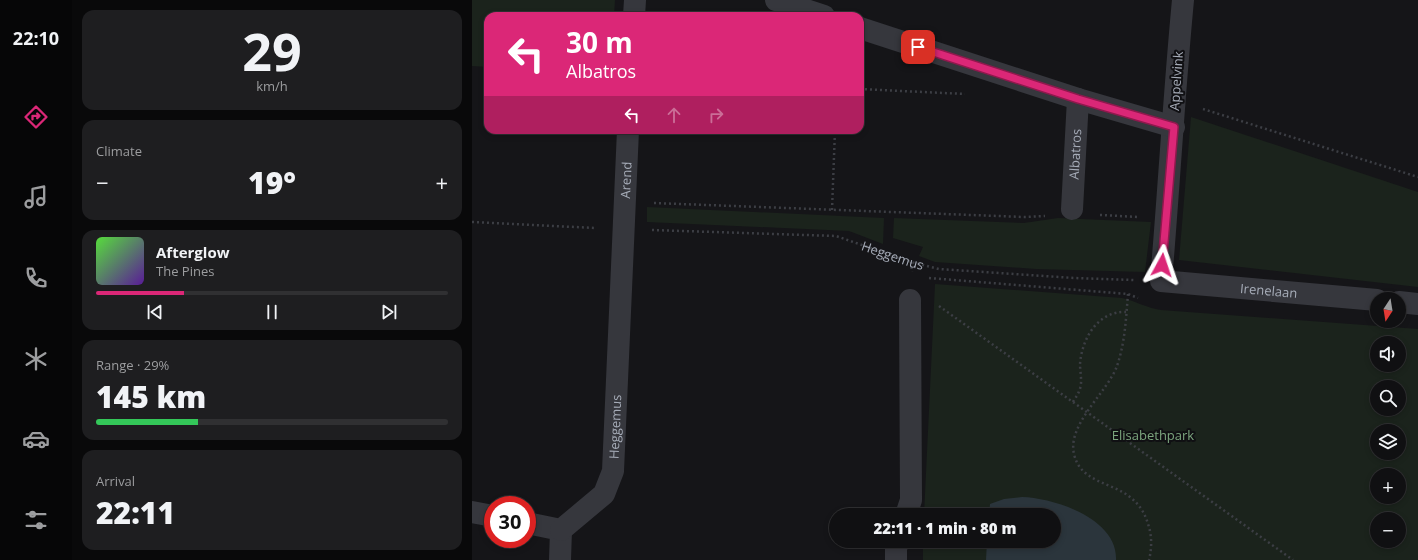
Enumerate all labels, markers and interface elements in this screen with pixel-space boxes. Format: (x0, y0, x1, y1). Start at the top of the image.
text: 29 (242, 15, 302, 86)
text: 30 m (566, 23, 633, 61)
text: 22:10 (13, 26, 59, 50)
icon: left (500, 28, 552, 80)
pin (901, 30, 935, 64)
icon: arrive (907, 36, 929, 58)
street label: Appelvink (1165, 51, 1187, 111)
text: Albatros (566, 59, 636, 83)
text: km/h (256, 77, 288, 95)
icon: directions (22, 103, 50, 131)
icon: left (621, 104, 643, 126)
icon: ahead (663, 104, 685, 126)
icon: right (705, 104, 727, 126)
street label: Albatros (1065, 128, 1085, 180)
text: Climate (96, 142, 142, 160)
street label: Arend (616, 161, 636, 199)
text: 19° (248, 162, 296, 203)
text: − (96, 167, 109, 197)
text: + (435, 167, 448, 197)
icon: music (22, 183, 50, 211)
street label: Heggemus (859, 237, 926, 274)
text: Afterglow (156, 242, 230, 262)
position arrow (1141, 244, 1183, 286)
text: The Pines (156, 262, 214, 280)
icon: phone (22, 264, 50, 292)
street label: Irenelaan (1239, 279, 1298, 302)
north arrow (1370, 292, 1406, 328)
map controls (1370, 292, 1406, 548)
icon: previous (144, 301, 166, 323)
icon: pause (261, 301, 283, 323)
icon: next (378, 301, 400, 323)
button: sound (1370, 336, 1406, 372)
icon: climate (22, 345, 50, 373)
text: Range · 29% (96, 356, 169, 374)
text: 145 km (96, 376, 206, 417)
button: search (1370, 380, 1406, 416)
street label: Heggemus (605, 394, 625, 459)
button: layers (1370, 424, 1406, 460)
icon: car (22, 425, 50, 453)
park label: Elisabethpark (1112, 426, 1194, 444)
button: + (1370, 468, 1406, 504)
text: Arrival (96, 472, 135, 490)
text: 22:11 (96, 492, 175, 533)
speed limit sign: 30 (484, 496, 536, 548)
icon: filters (22, 506, 50, 534)
button: − (1370, 512, 1406, 548)
text: 22:11 · 1 min · 80 m (874, 518, 1016, 538)

